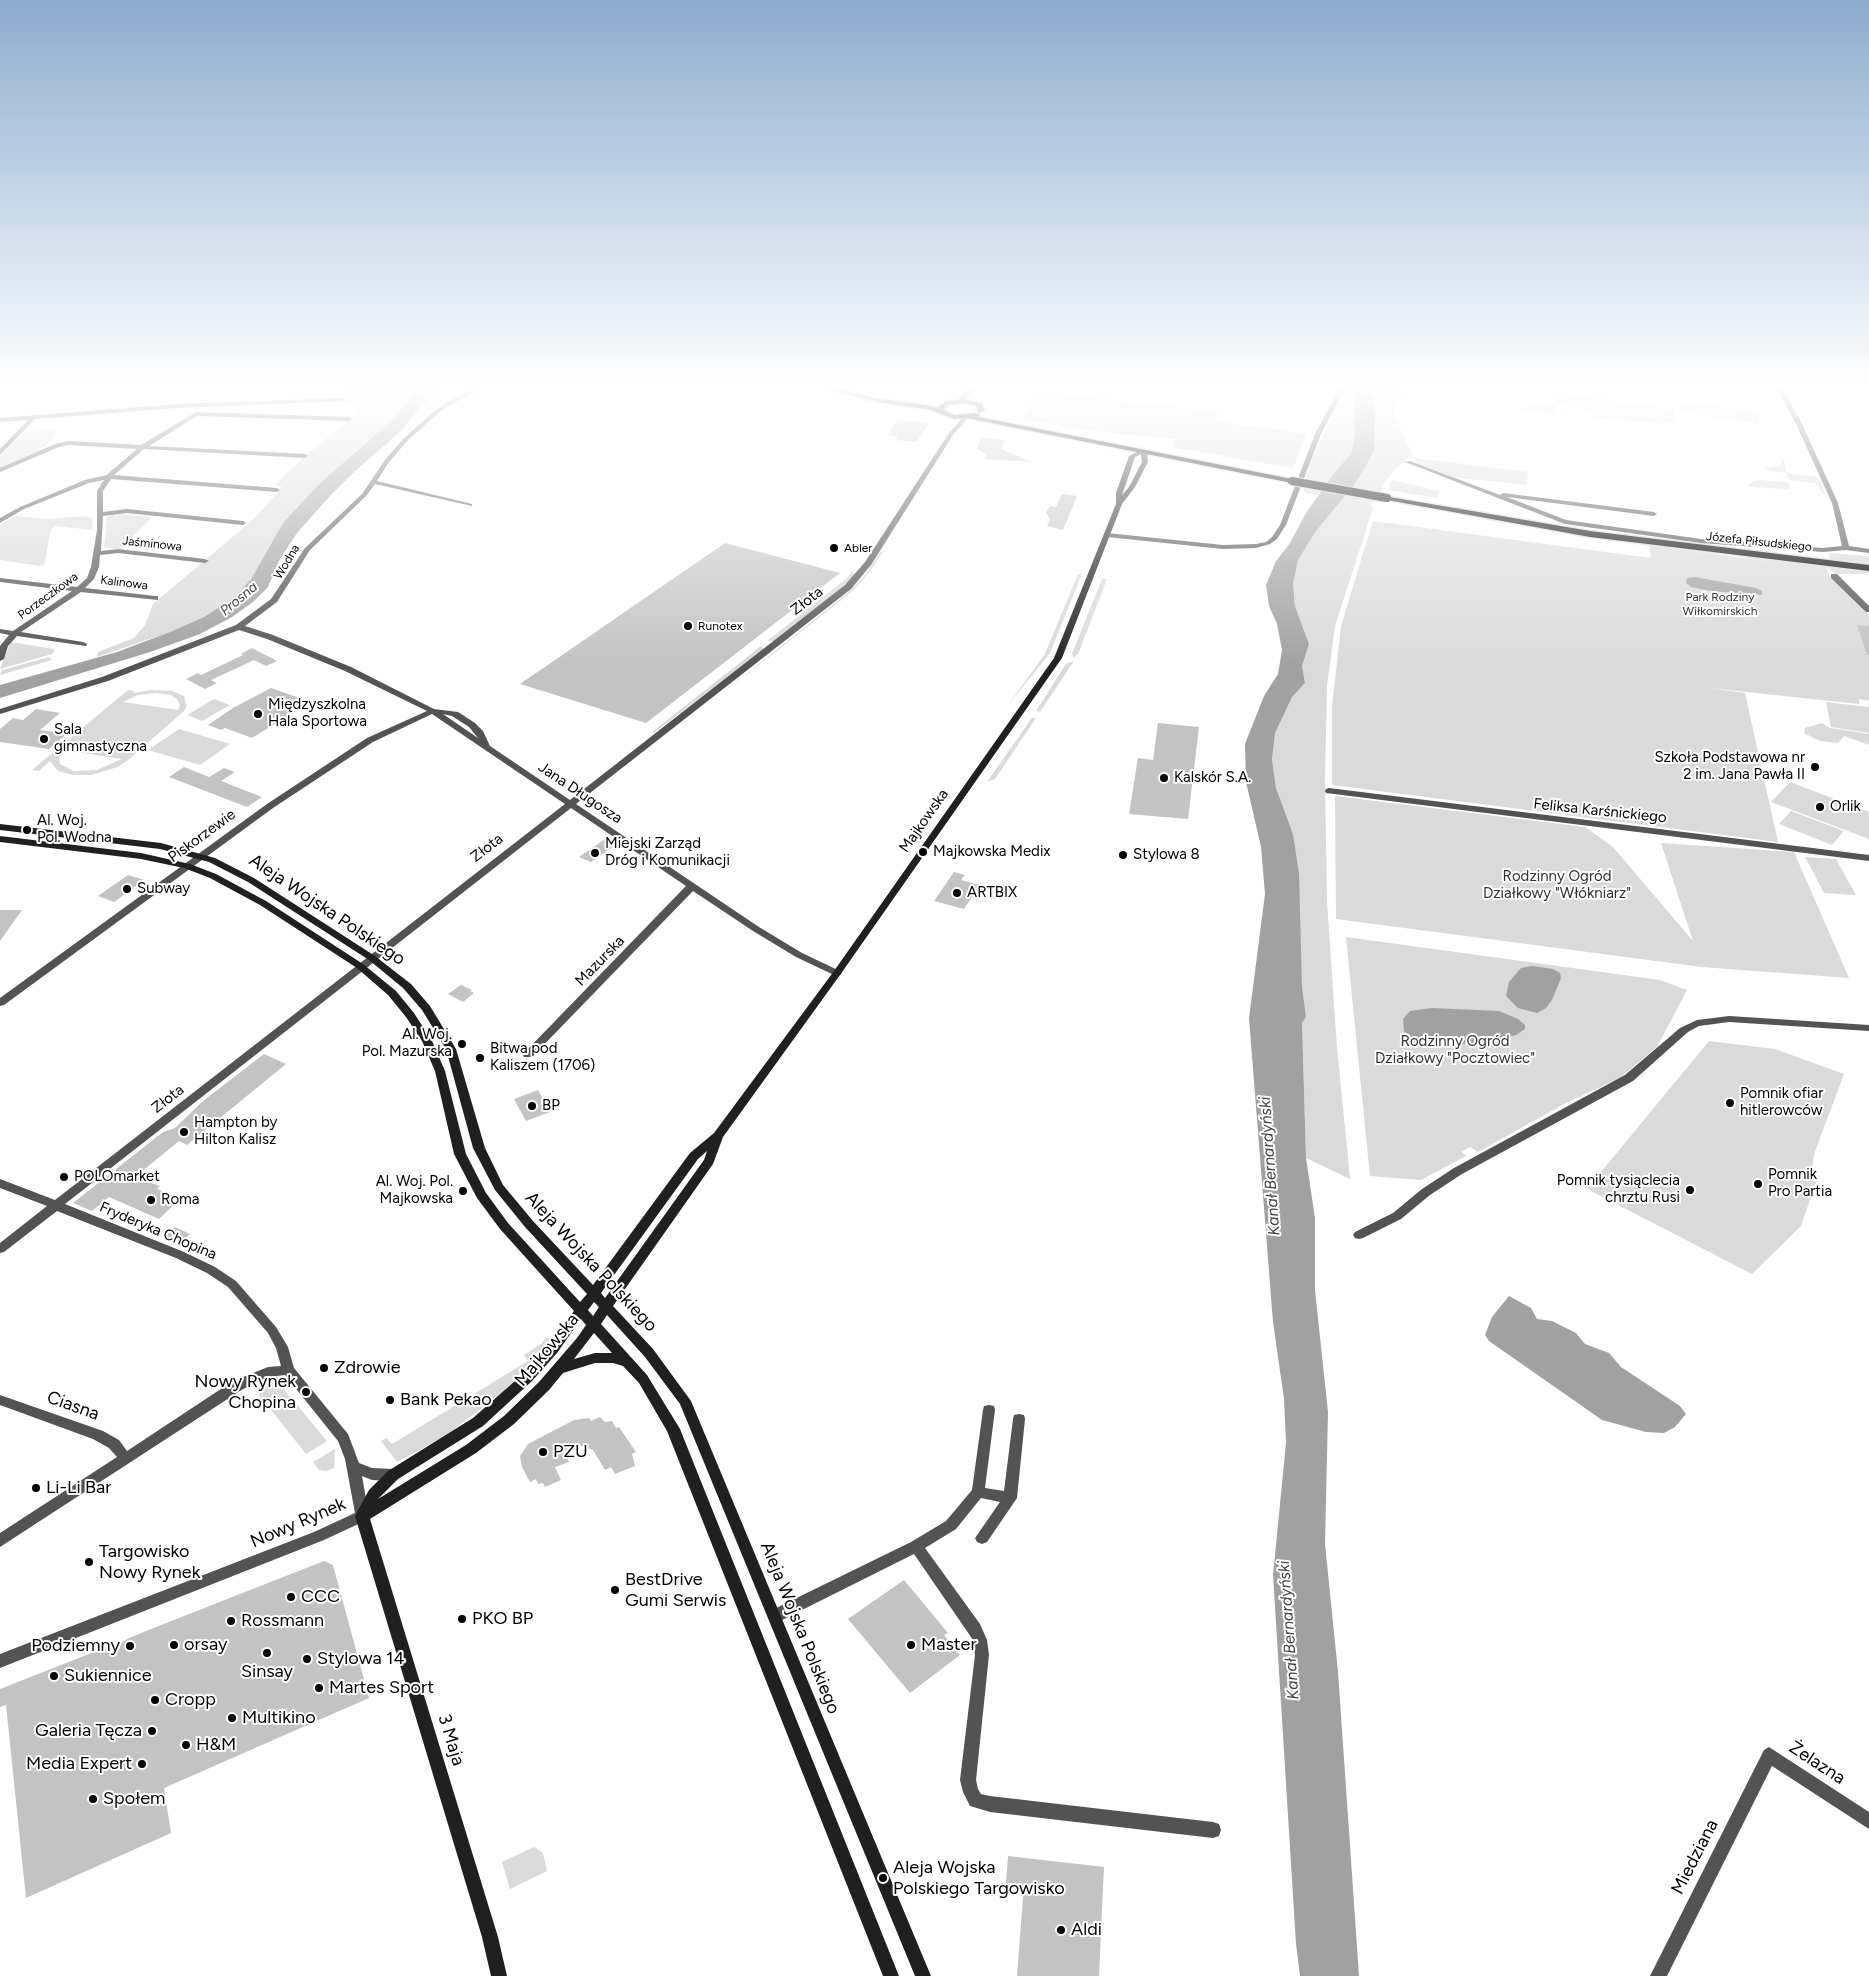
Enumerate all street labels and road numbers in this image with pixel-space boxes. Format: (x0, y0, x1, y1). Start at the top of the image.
street label: Józefa Piłsudskiego (1705, 529, 1813, 555)
street label: Jaśminowa (122, 534, 182, 554)
street label: Wodna (271, 542, 303, 582)
street label: Porzeczkowa (15, 569, 81, 623)
street label: Kalinowa (99, 573, 149, 593)
street label: Złota (787, 583, 827, 619)
street label: Jana Długosza (535, 758, 625, 828)
street label: Majkowska (896, 786, 952, 856)
street label: Feliksa Karśnickiego (1532, 795, 1668, 827)
street label: Piskorzewie (165, 806, 239, 866)
street label: Złota (467, 830, 507, 866)
street label: Aleja Wojska Polskiego (245, 850, 409, 970)
street label: Mazurska (572, 932, 628, 990)
street label: Złota (148, 1081, 188, 1117)
street label: Aleja Wojska Polskiego (520, 1187, 662, 1337)
street label: Fryderyka Chopina (97, 1198, 219, 1264)
street label: Majkowska (510, 1309, 584, 1391)
street label: Ciasna (44, 1387, 102, 1425)
street label: Nowy Rynek (247, 1493, 349, 1553)
street label: Aleja Wojska Polskiego (756, 1539, 844, 1717)
street label: 3 Maja (433, 1712, 469, 1768)
street label: Żelazna (1785, 1737, 1849, 1789)
street label: Miedziana (1667, 1816, 1723, 1898)

